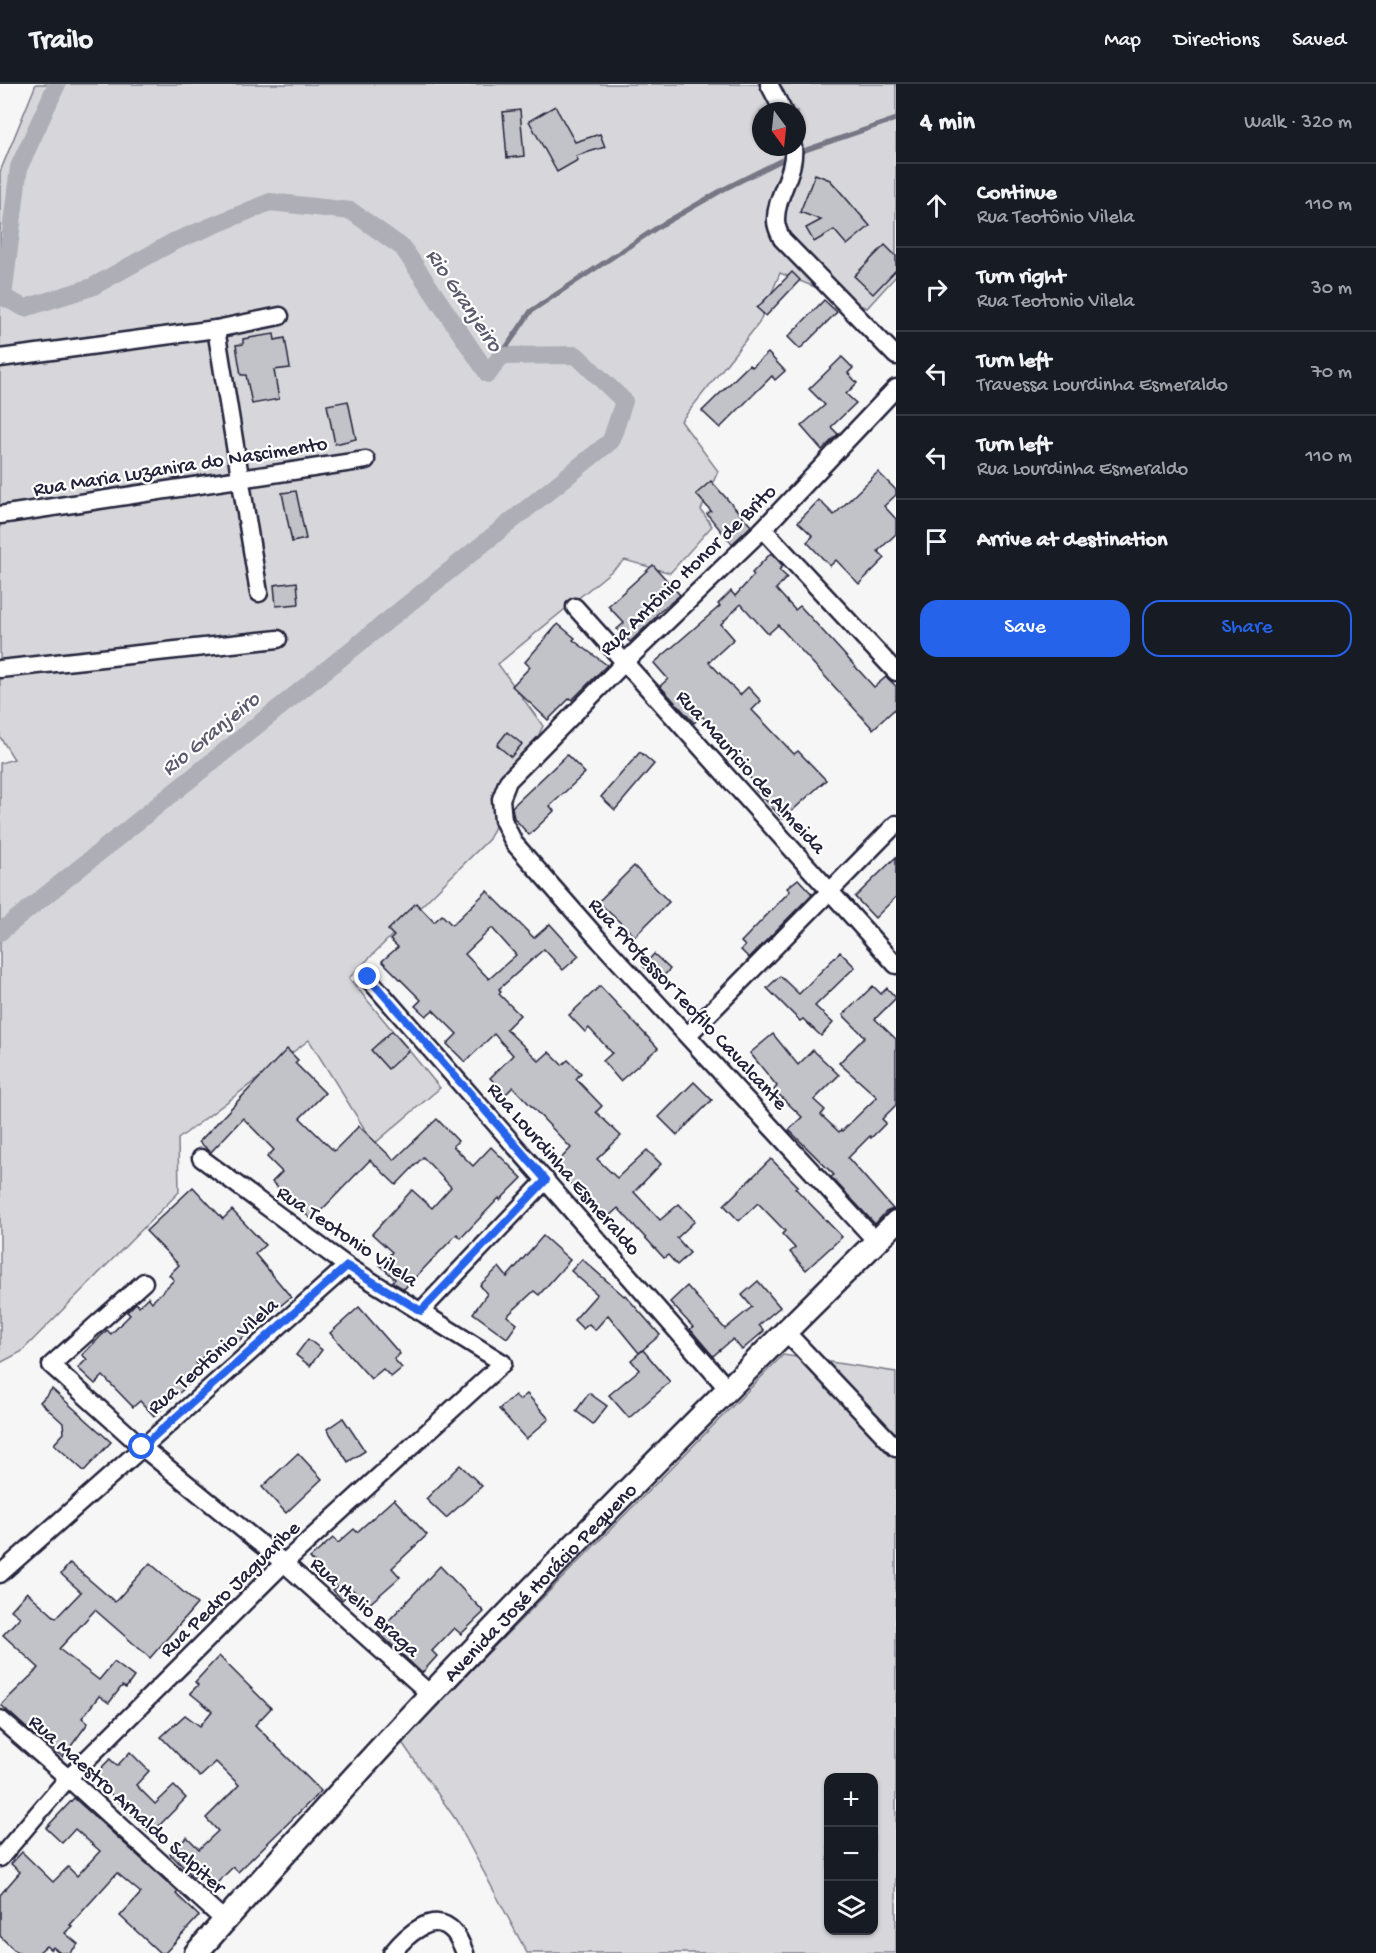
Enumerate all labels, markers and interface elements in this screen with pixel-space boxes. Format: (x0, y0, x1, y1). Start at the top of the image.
text: Trailo (30, 25, 93, 58)
text: Map (1104, 29, 1141, 54)
text: Directions (1174, 29, 1259, 54)
text: Saved (1292, 29, 1346, 54)
north arrow (752, 102, 806, 156)
text: 4 min (920, 108, 975, 139)
text: Walk · 320 m (1244, 112, 1352, 135)
text: Continue (977, 181, 1057, 207)
icon: ahead (920, 189, 953, 222)
text: 110 m (1306, 194, 1352, 217)
text: Rua Teotônio Vilela (977, 207, 1134, 230)
water label: Rio Granjeiro (419, 245, 508, 359)
text: Turn right (977, 265, 1065, 291)
icon: right (920, 273, 953, 306)
text: 30 m (1311, 278, 1352, 301)
text: Rua Teotonio Vilela (977, 291, 1134, 314)
text: Turn left (977, 349, 1051, 375)
icon: left (920, 357, 953, 390)
text: 70 m (1311, 362, 1352, 385)
text: Travessa Lourdinha Esmeraldo (977, 375, 1228, 398)
street label: Rua Maria Luzanira do Nascimento (32, 433, 330, 504)
text: Turn left (977, 433, 1051, 459)
icon: left (920, 441, 953, 474)
text: 110 m (1306, 446, 1352, 469)
text: Rua Lourdinha Esmeraldo (977, 459, 1188, 482)
street label: Rua Antônio Honor de Brito (596, 480, 783, 663)
icon: arrive (920, 525, 953, 558)
text: Arrive at destination (977, 528, 1167, 554)
button: Save (920, 600, 1130, 657)
button: Share (1142, 600, 1352, 657)
street label: Rua Mauricio de Almeida (669, 686, 831, 862)
water label: Rio Granjeiro (157, 687, 267, 783)
street label: Rua Professor Teofilo Cavalcante (581, 894, 792, 1118)
route end (354, 963, 380, 989)
street label: Rua Lourdinha Esmeraldo (480, 1078, 645, 1262)
street label: Rua Teotonio Vilela (271, 1181, 423, 1295)
street label: Rua Teotônio Vilela (144, 1293, 286, 1421)
route start (128, 1433, 154, 1459)
street label: Avenida José Horácio Pequeno (440, 1479, 644, 1689)
street label: Rua Pedro Jaguaribe (156, 1516, 308, 1664)
street label: Rua Helio Braga (304, 1553, 425, 1665)
street label: Rua Maestro Arnaldo Salpiter (22, 1711, 230, 1902)
map controls (824, 1773, 878, 1935)
button: + (824, 1773, 878, 1827)
button: − (824, 1827, 878, 1881)
button: layers (824, 1881, 878, 1935)

